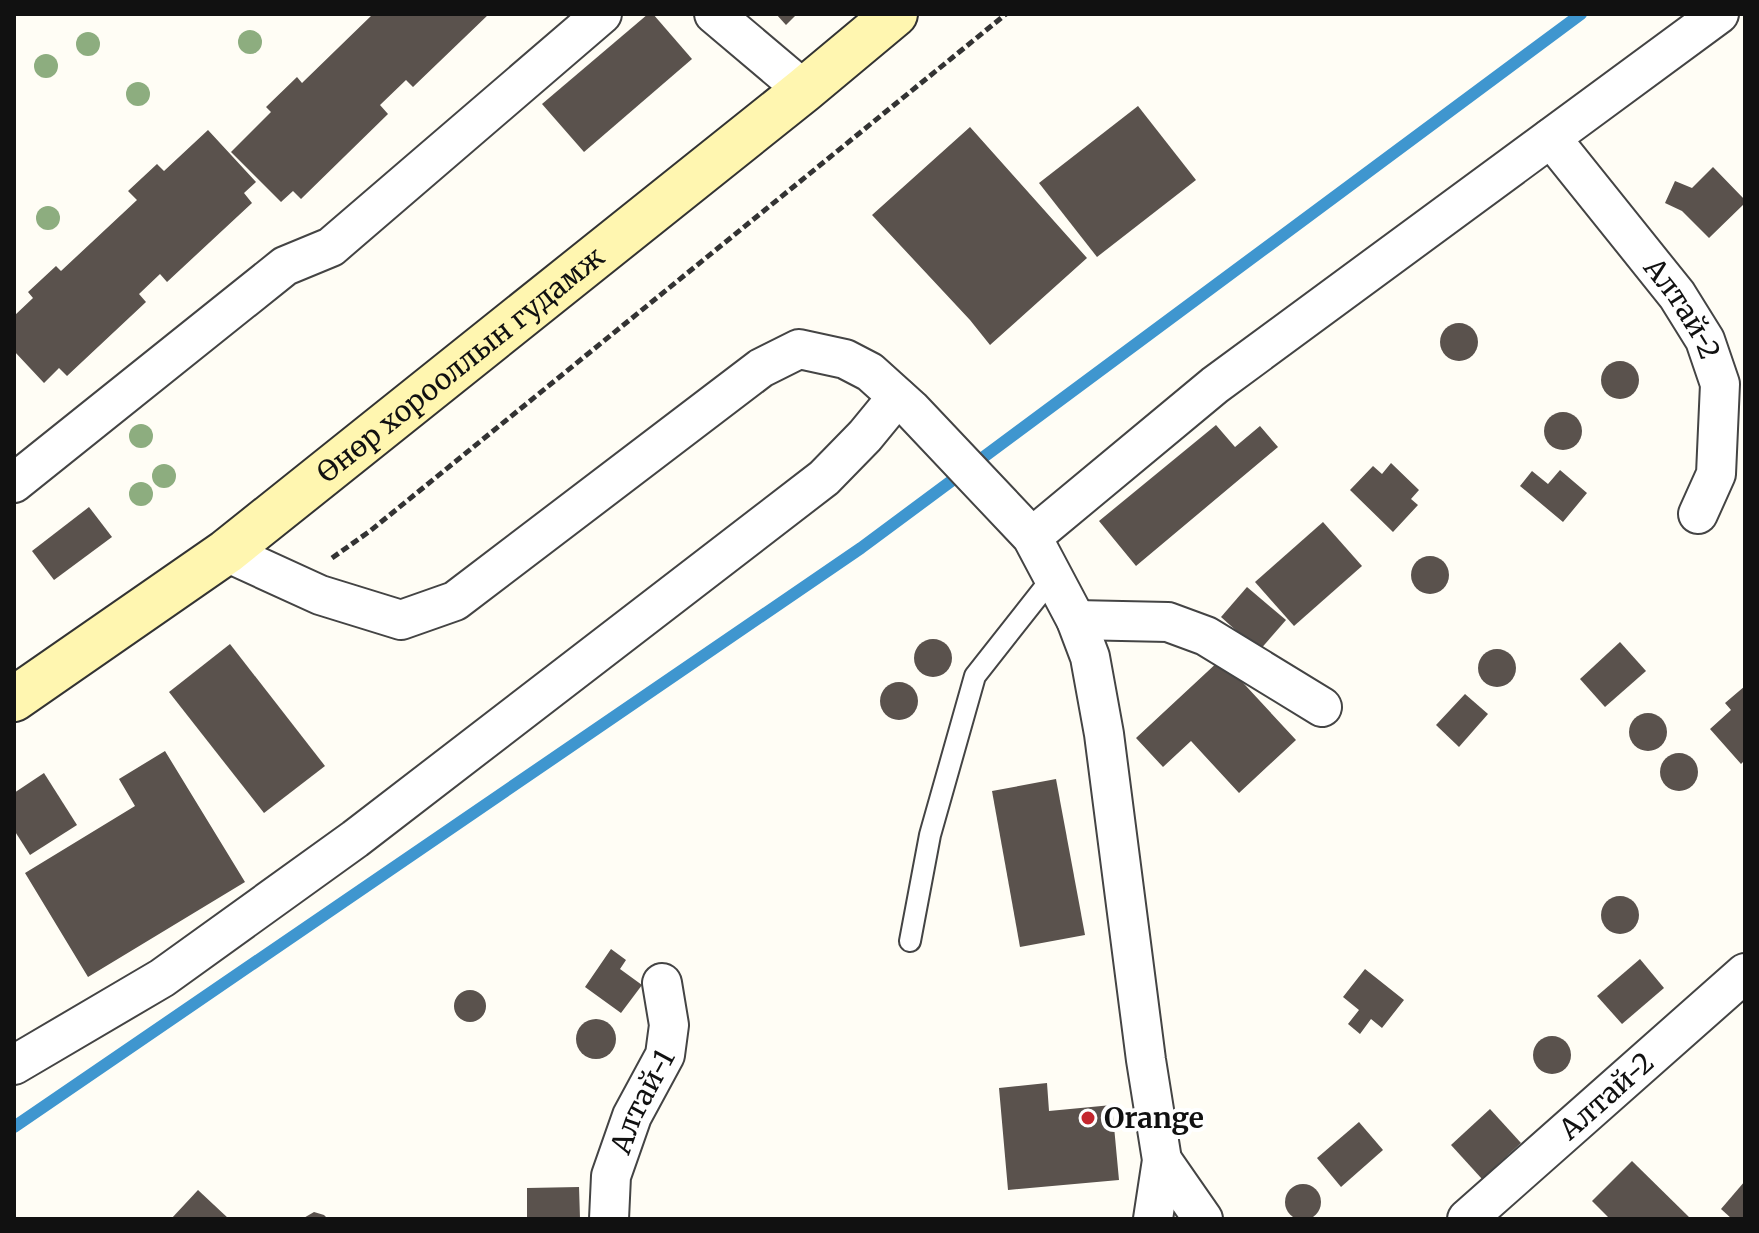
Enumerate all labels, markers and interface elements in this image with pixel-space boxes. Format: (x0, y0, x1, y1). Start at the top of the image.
street label: Өнөр хорооллын гудамж (309, 238, 612, 491)
street label: Алтай-2 (1636, 250, 1728, 364)
street label: Алтай-1 (602, 1043, 683, 1159)
street label: Алтай-2 (1551, 1044, 1661, 1148)
place label: Orange (1104, 1100, 1204, 1136)
marker: Orange (1079, 1109, 1097, 1127)

